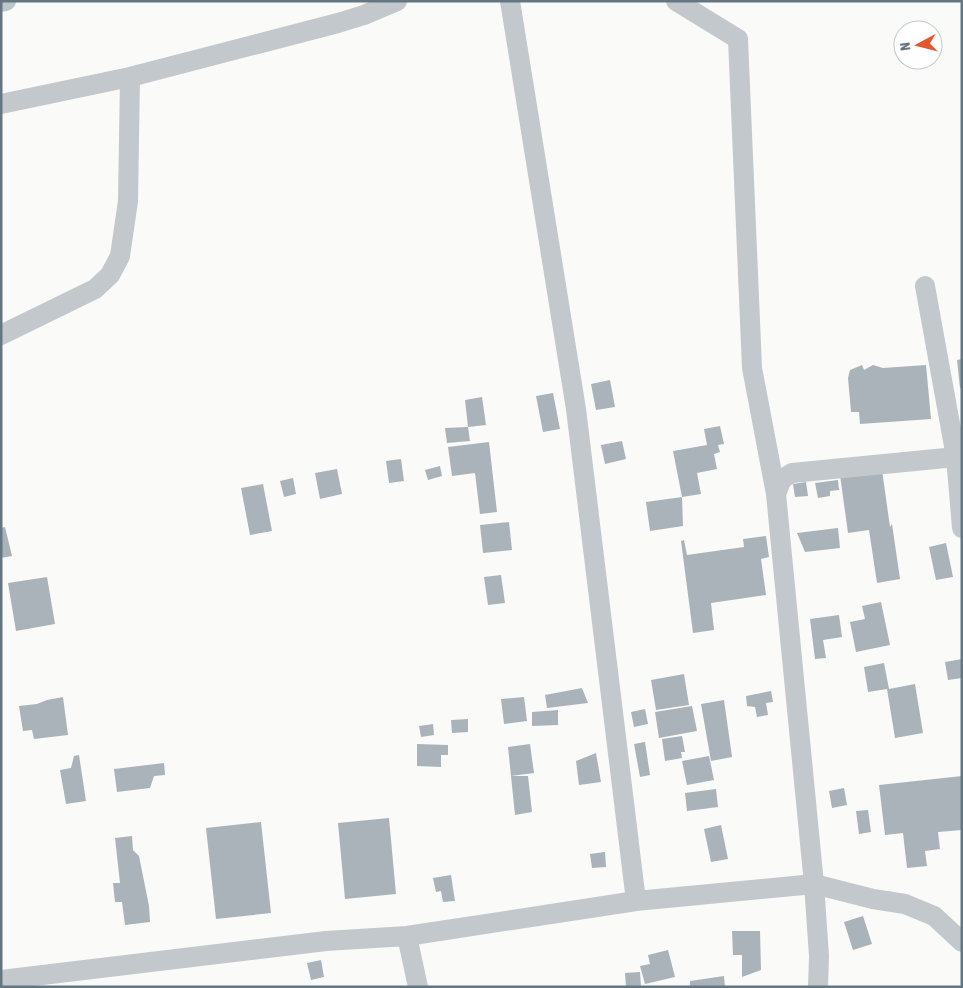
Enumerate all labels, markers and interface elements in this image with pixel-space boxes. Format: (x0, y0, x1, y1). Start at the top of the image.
north arrow (893, 20, 943, 70)
text: N (897, 42, 914, 52)

